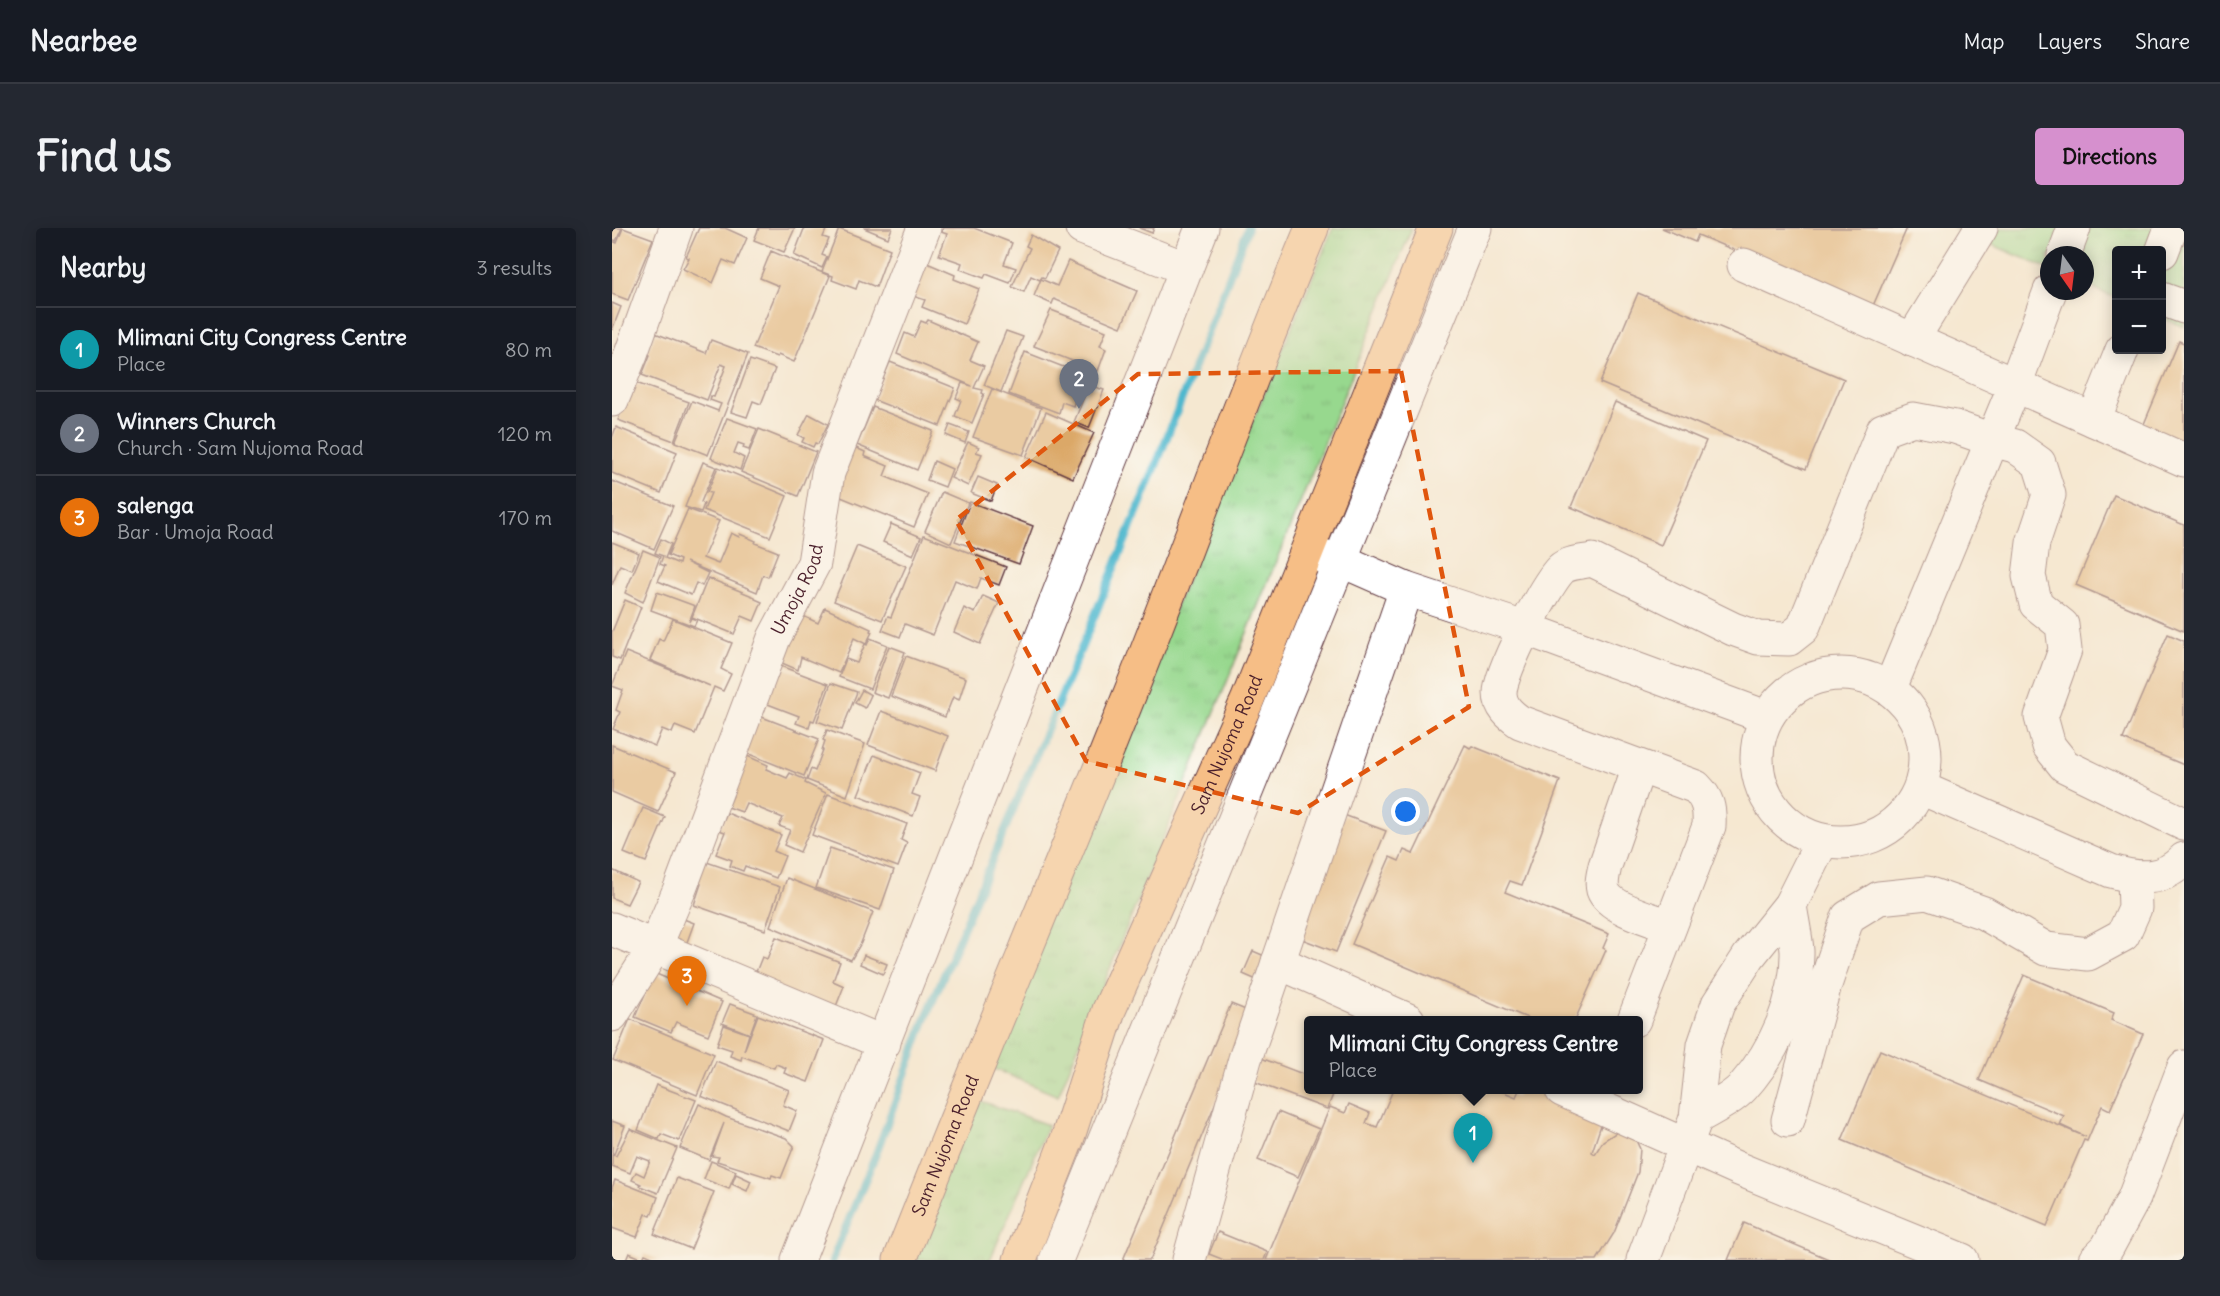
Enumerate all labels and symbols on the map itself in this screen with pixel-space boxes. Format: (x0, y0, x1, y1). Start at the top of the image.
north arrow (2040, 246, 2094, 300)
pin: 2 (1060, 360, 1098, 409)
street label: Umoja Road (766, 542, 828, 639)
street label: Sam Nujoma Road (1186, 671, 1267, 818)
your location (1391, 797, 1420, 826)
pin: 3 (668, 956, 706, 1006)
street label: Sam Nujoma Road (906, 1071, 984, 1219)
pin: 1 (1454, 1114, 1492, 1163)

